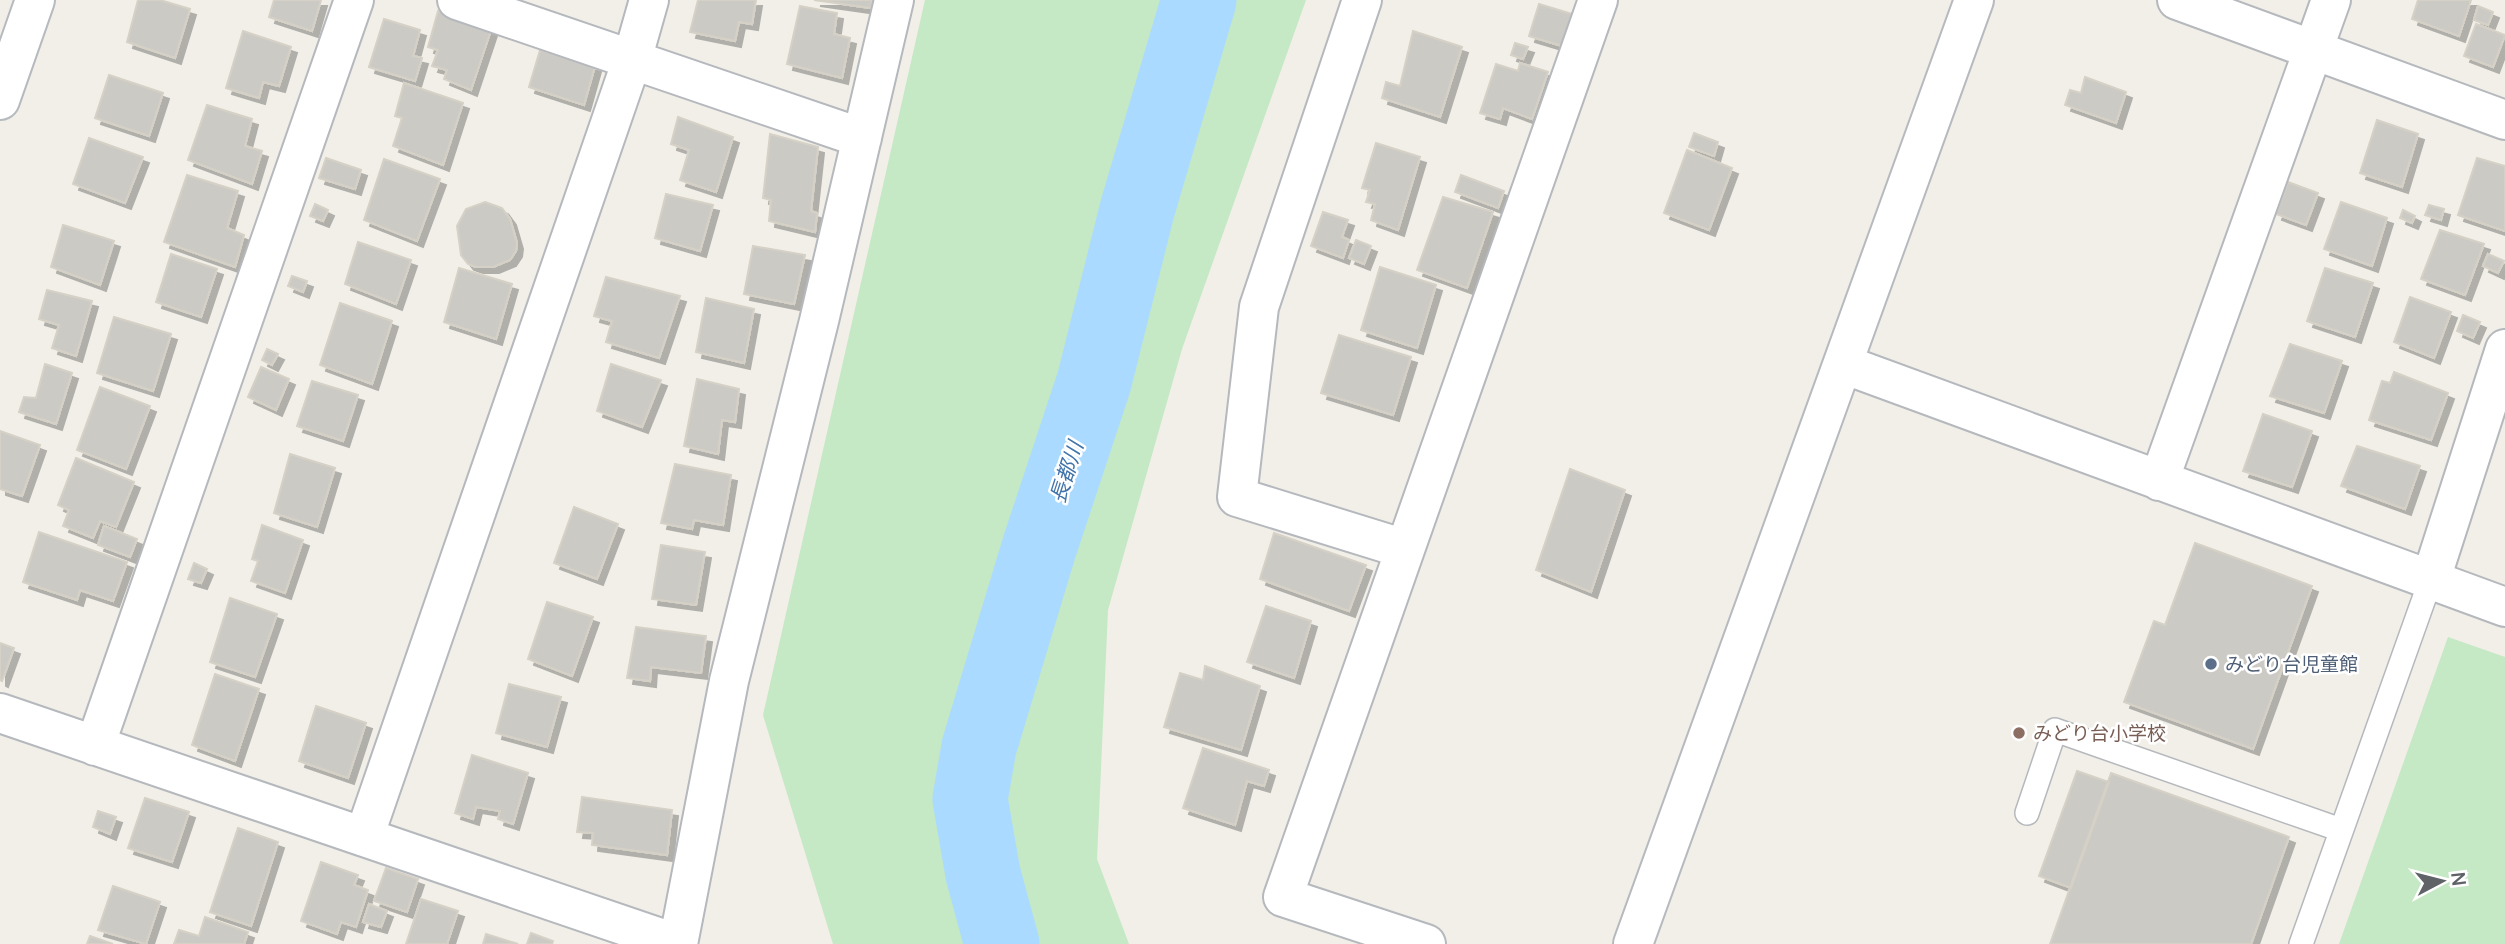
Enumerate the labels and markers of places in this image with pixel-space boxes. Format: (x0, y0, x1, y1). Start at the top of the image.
place label: みどり台児童館 (2225, 651, 2358, 677)
marker: みどり台児童館 (2203, 656, 2219, 672)
place label: みどり台小学校 (2033, 720, 2166, 746)
marker: みどり台小学校 (2011, 725, 2027, 741)

